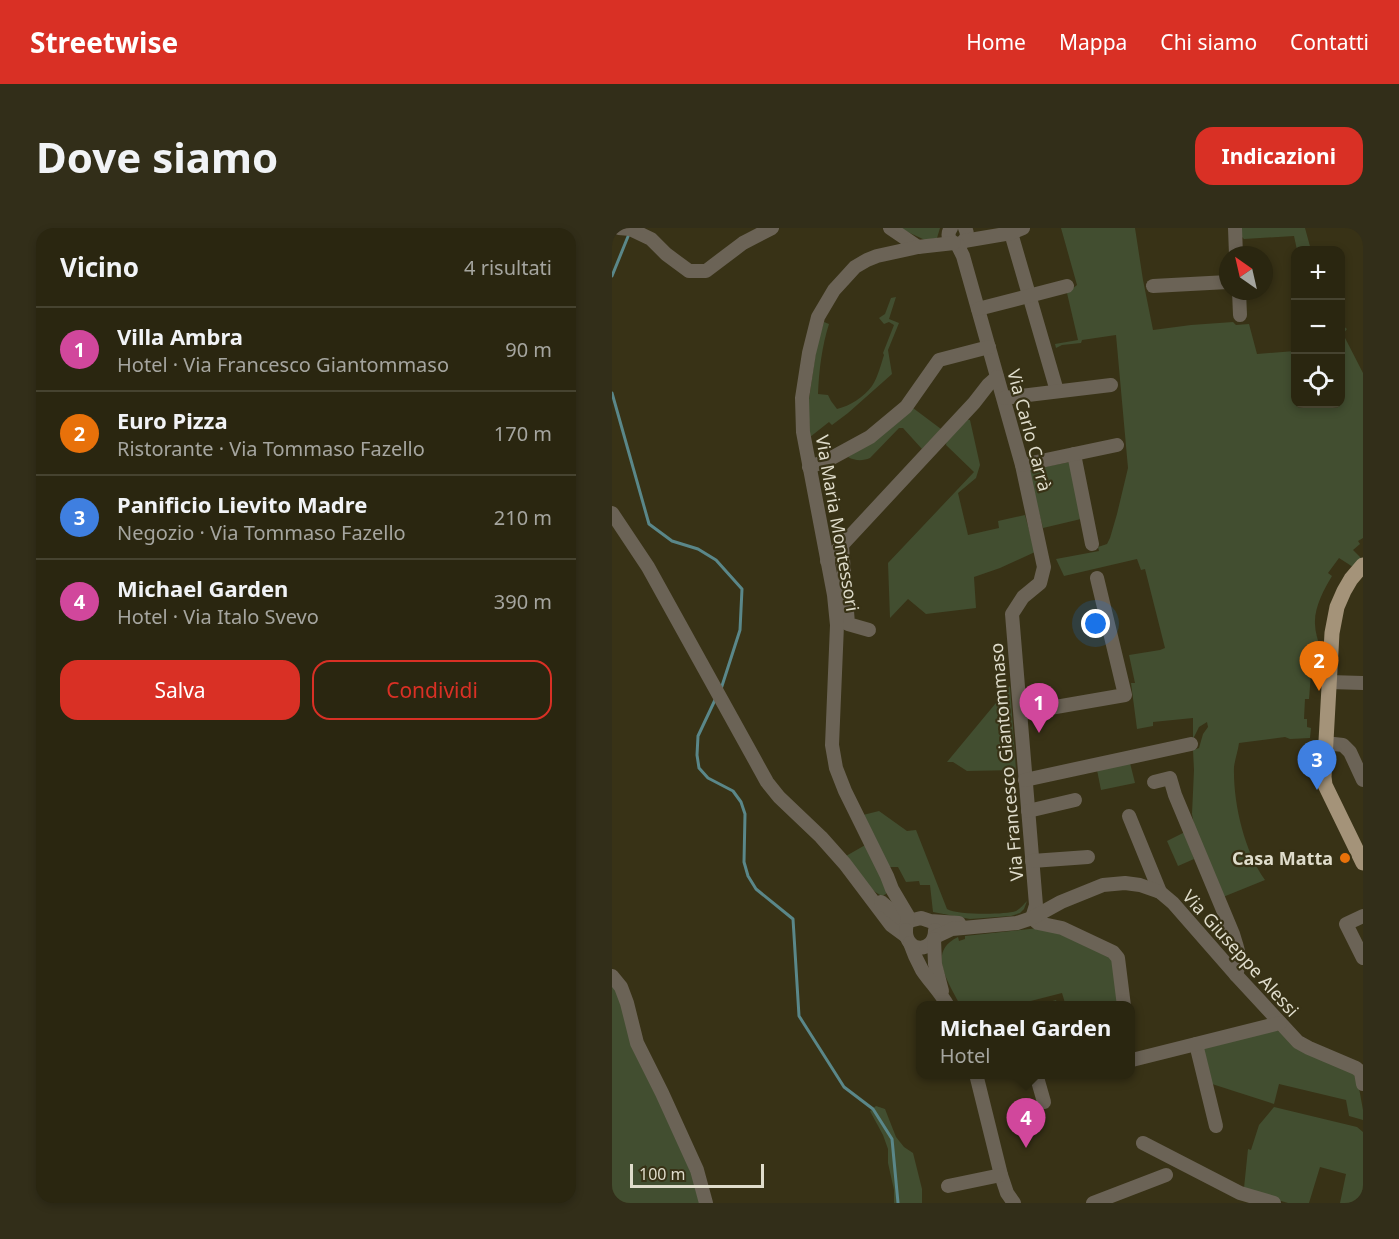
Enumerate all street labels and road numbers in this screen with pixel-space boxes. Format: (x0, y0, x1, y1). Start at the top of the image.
street label: Via Carlo Carrà (1002, 366, 1058, 494)
street label: Via Maria Montessori (811, 433, 865, 613)
street label: Via Francesco Giantommaso (984, 642, 1028, 882)
street label: Via Giuseppe Alessi (1178, 884, 1304, 1022)

